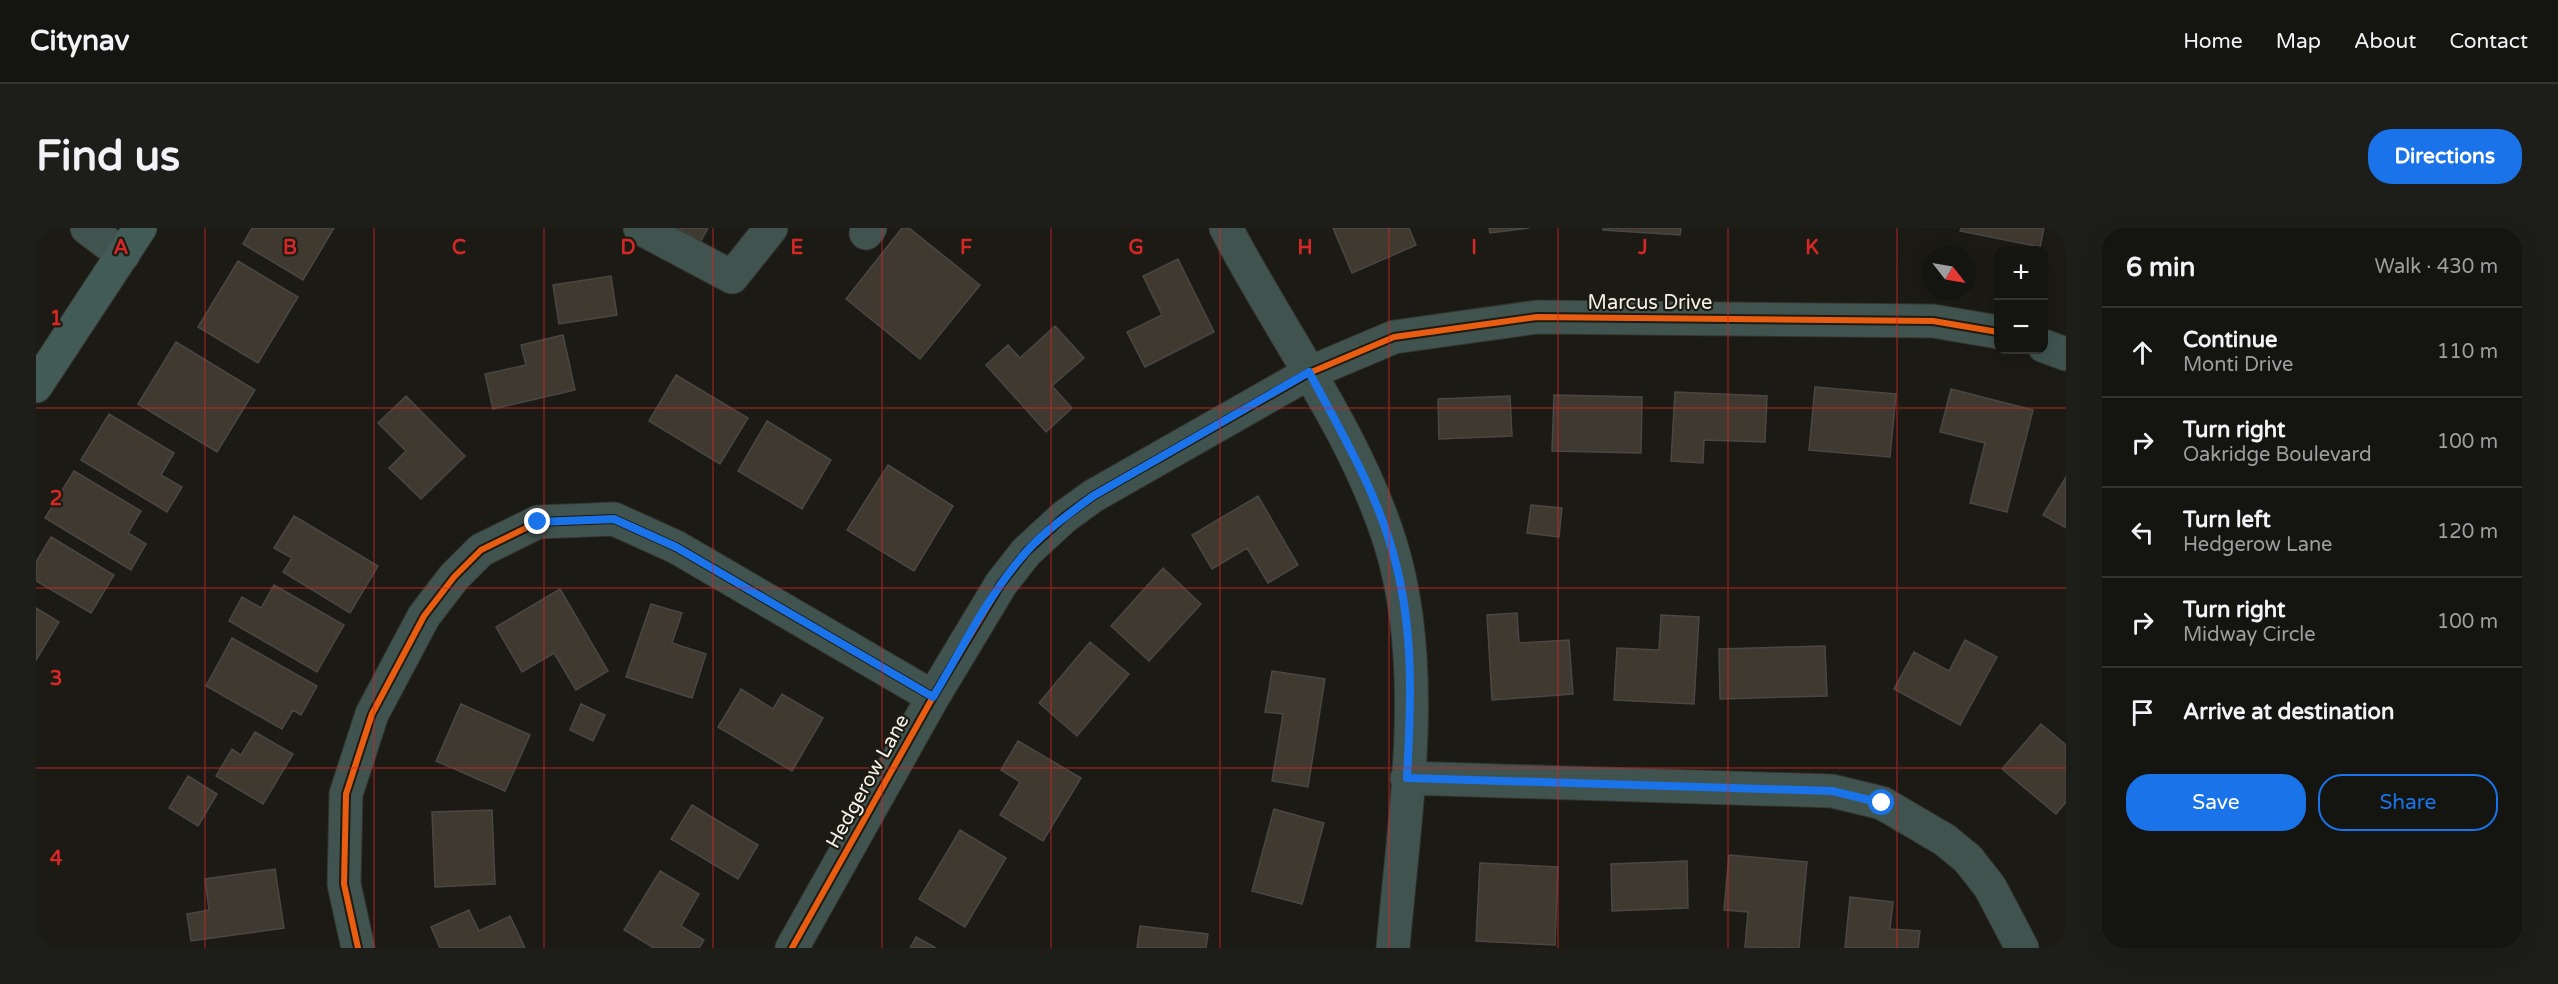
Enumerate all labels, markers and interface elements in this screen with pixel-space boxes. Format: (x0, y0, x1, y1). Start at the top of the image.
text: Citynav (30, 24, 129, 58)
text: Home (2183, 29, 2243, 54)
text: Map (2276, 29, 2321, 54)
text: About (2354, 29, 2416, 54)
text: Contact (2449, 29, 2528, 54)
button: Directions (2368, 129, 2522, 184)
text: Find us (36, 131, 180, 182)
text: A (114, 236, 129, 260)
text: B (283, 236, 297, 260)
text: C (452, 236, 466, 260)
text: D (620, 236, 636, 260)
text: E (791, 236, 804, 260)
text: F (960, 236, 972, 260)
text: G (1128, 236, 1144, 260)
text: H (1297, 236, 1313, 260)
text: I (1471, 236, 1477, 260)
text: J (1637, 236, 1648, 260)
text: K (1805, 236, 1819, 260)
north arrow (1922, 246, 1976, 300)
map controls (1994, 246, 2048, 354)
button: + (1994, 246, 2048, 300)
text: 6 min (2126, 252, 2195, 283)
text: Walk · 430 m (2375, 255, 2498, 279)
street label: Marcus Drive (1588, 291, 1712, 315)
button: − (1994, 300, 2048, 354)
text: 1 (50, 307, 62, 331)
text: Continue (2183, 327, 2278, 353)
icon: ahead (2126, 336, 2159, 369)
text: 110 m (2437, 340, 2498, 364)
text: Monti Drive (2183, 353, 2293, 377)
text: Turn right (2183, 417, 2285, 443)
icon: right (2126, 426, 2159, 459)
text: 100 m (2437, 430, 2498, 454)
text: Oakridge Boulevard (2183, 443, 2372, 467)
text: 2 (50, 487, 62, 511)
text: Turn left (2183, 507, 2271, 533)
route end (524, 508, 550, 534)
icon: left (2126, 516, 2159, 549)
text: 120 m (2437, 520, 2498, 544)
text: Hedgerow Lane (2183, 533, 2332, 557)
text: Turn right (2183, 597, 2285, 623)
icon: right (2126, 606, 2159, 639)
text: 100 m (2437, 610, 2498, 634)
text: Midway Circle (2183, 623, 2316, 647)
text: 3 (50, 667, 62, 691)
icon: arrive (2126, 696, 2159, 729)
text: Arrive at destination (2183, 699, 2394, 725)
street label: Hedgerow Lane (821, 710, 915, 853)
button: Save (2126, 774, 2306, 831)
button: Share (2318, 774, 2498, 831)
route start (1868, 789, 1894, 815)
text: 4 (50, 847, 63, 871)

